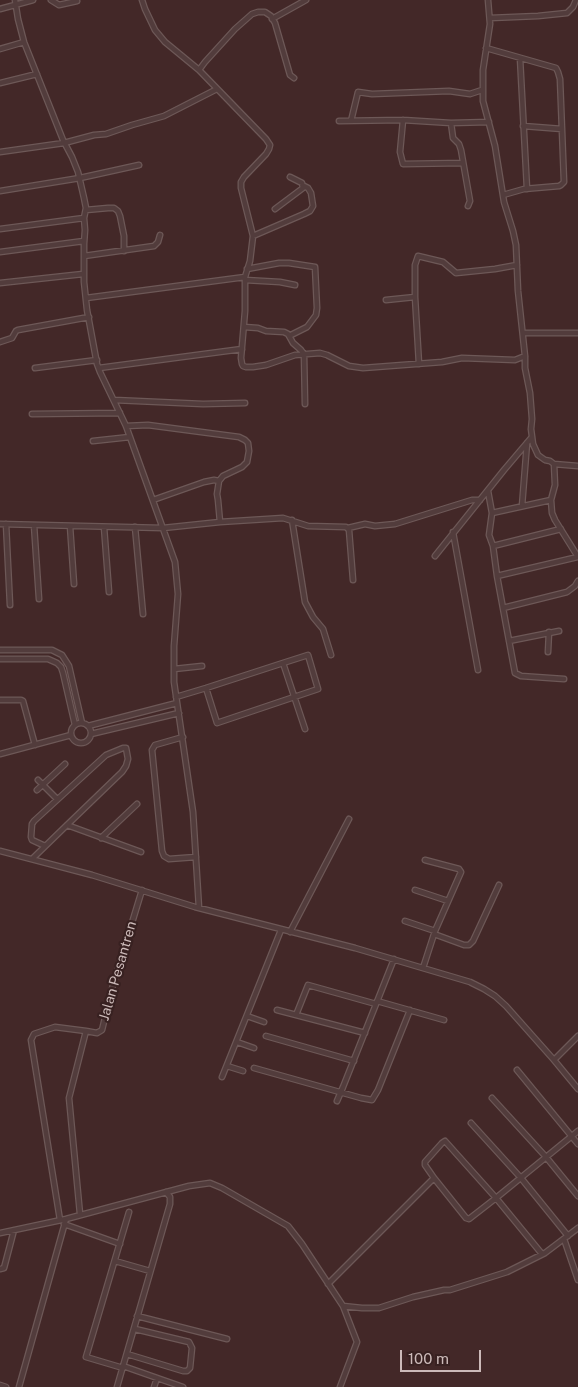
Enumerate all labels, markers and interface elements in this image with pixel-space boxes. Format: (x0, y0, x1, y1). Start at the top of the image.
street label: Jalan Pesantren (96, 919, 140, 1023)
scale bar (403, 1340, 484, 1372)
text: 100 m (408, 1350, 449, 1367)

